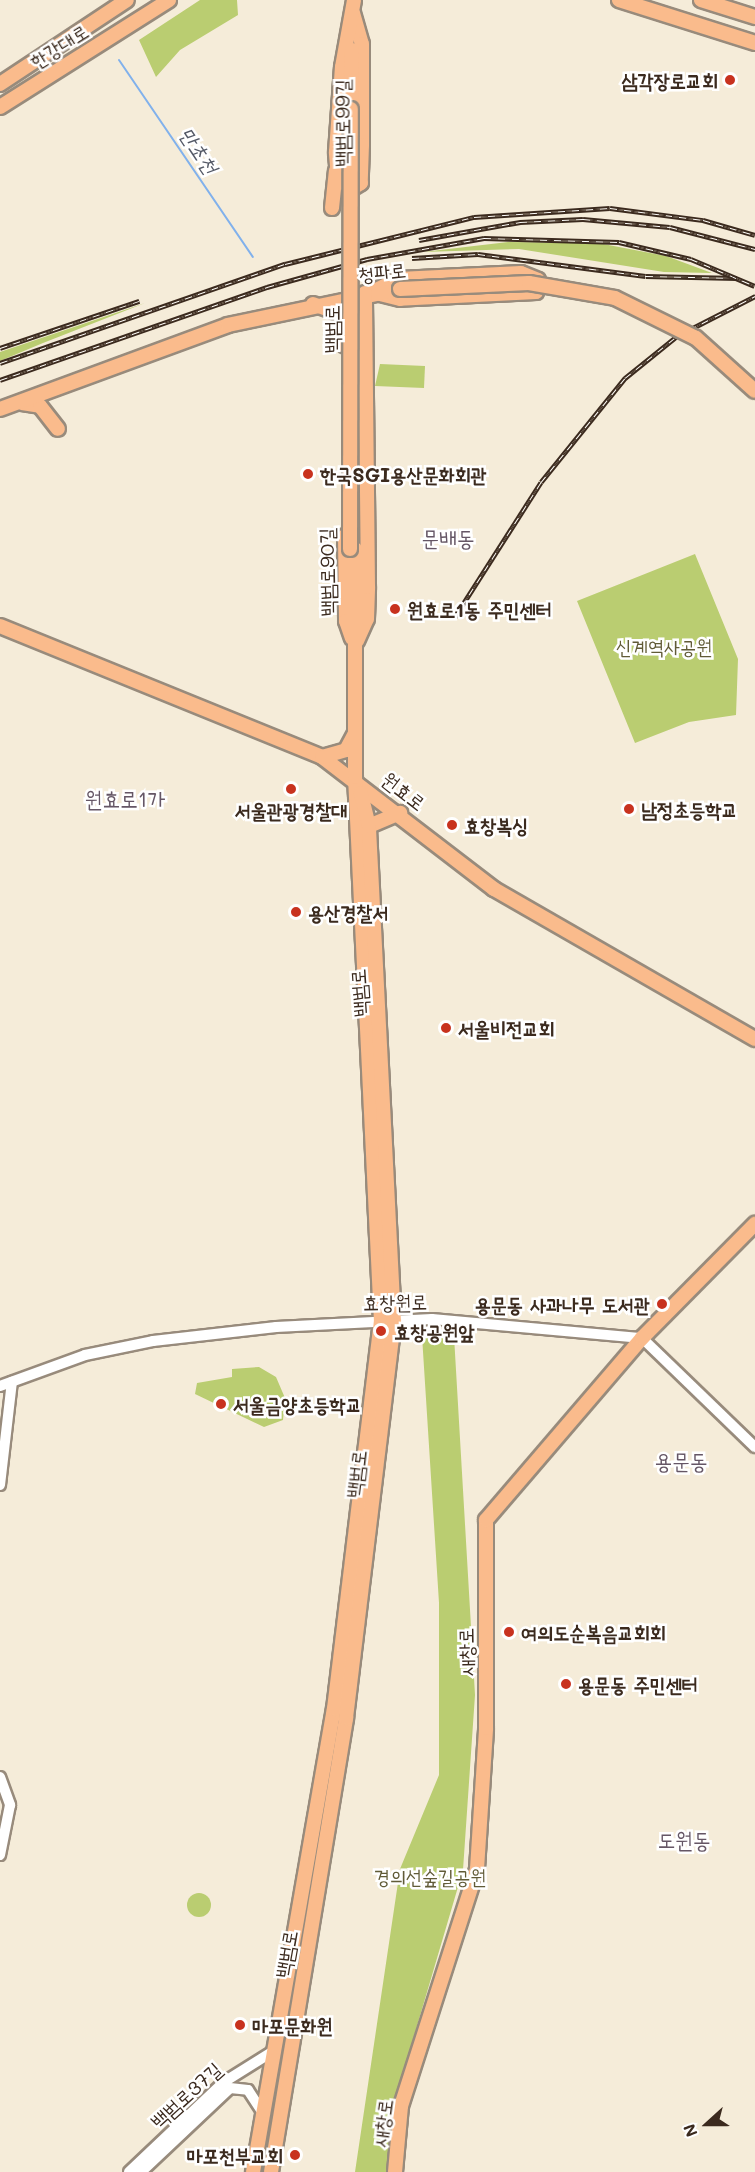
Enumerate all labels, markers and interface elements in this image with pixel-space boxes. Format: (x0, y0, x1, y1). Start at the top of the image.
street label: 한강대로 (25, 19, 93, 73)
place label: 삼각장로교회 (621, 68, 718, 92)
marker: 삼각장로교회 (723, 73, 737, 87)
street label: 백범로99길 (330, 79, 354, 167)
water label: 만초천 (174, 122, 224, 178)
street label: 청파로 (357, 258, 407, 286)
street label: 백범로 (319, 305, 343, 353)
place label: 한국SGI용산문화회관 (320, 462, 487, 486)
marker: 한국SGI용산문화회관 (301, 467, 315, 481)
district label: 문배동 (421, 525, 475, 551)
street label: 백범로90길 (314, 528, 340, 616)
place label: 원효로1동 주민센터 (407, 597, 552, 621)
marker: 원효로1동 주민센터 (388, 602, 402, 616)
park label: 신계역사공원 (616, 634, 712, 658)
street label: 원효로 (378, 767, 430, 815)
marker: 서울관광경찰대 (284, 782, 298, 796)
district label: 원효로1가 (85, 786, 165, 812)
place label: 남정초등학교 (641, 797, 738, 821)
place label: 서울관광경찰대 (235, 798, 347, 822)
marker: 남정초등학교 (622, 802, 636, 816)
place label: 효창복싱 (464, 813, 528, 837)
marker: 효창복싱 (445, 818, 459, 832)
place label: 용산경찰서 (308, 900, 388, 924)
marker: 용산경찰서 (289, 905, 303, 919)
street label: 백범로 (345, 968, 373, 1018)
place label: 서울비전교회 (458, 1016, 555, 1040)
marker: 서울비전교회 (439, 1021, 453, 1035)
street label: 효창원로 (363, 1289, 427, 1315)
place label: 용문동 사과나무 도서관 (475, 1292, 650, 1316)
marker: 용문동 사과나무 도서관 (655, 1297, 669, 1311)
place label: 효창공원앞 (394, 1319, 474, 1343)
marker: 효창공원앞 (372, 1322, 390, 1340)
place label: 서울금양초등학교 (233, 1392, 362, 1416)
marker: 서울금양초등학교 (214, 1397, 228, 1411)
district label: 용문동 (654, 1448, 708, 1474)
street label: 백범로 (341, 1449, 371, 1499)
place label: 여의도순복음교회회 (521, 1620, 666, 1644)
marker: 여의도순복음교회회 (502, 1625, 516, 1639)
street label: 새창로 (454, 1628, 478, 1676)
place label: 용문동 주민센터 (578, 1672, 698, 1696)
marker: 용문동 주민센터 (559, 1677, 573, 1691)
district label: 도원동 (657, 1827, 711, 1853)
park label: 경의선숲길공원 (374, 1864, 486, 1888)
street label: 백범로 (270, 1928, 302, 1980)
place label: 마포문화원 (252, 2013, 332, 2037)
marker: 마포문화원 (233, 2018, 247, 2032)
street label: 백범로37길 (146, 2057, 226, 2133)
north arrow (677, 2094, 737, 2154)
street label: 새창로 (367, 2097, 397, 2149)
text: N (678, 2121, 702, 2140)
place label: 마포천부교회 (186, 2143, 283, 2167)
marker: 마포천부교회 (288, 2148, 302, 2162)

